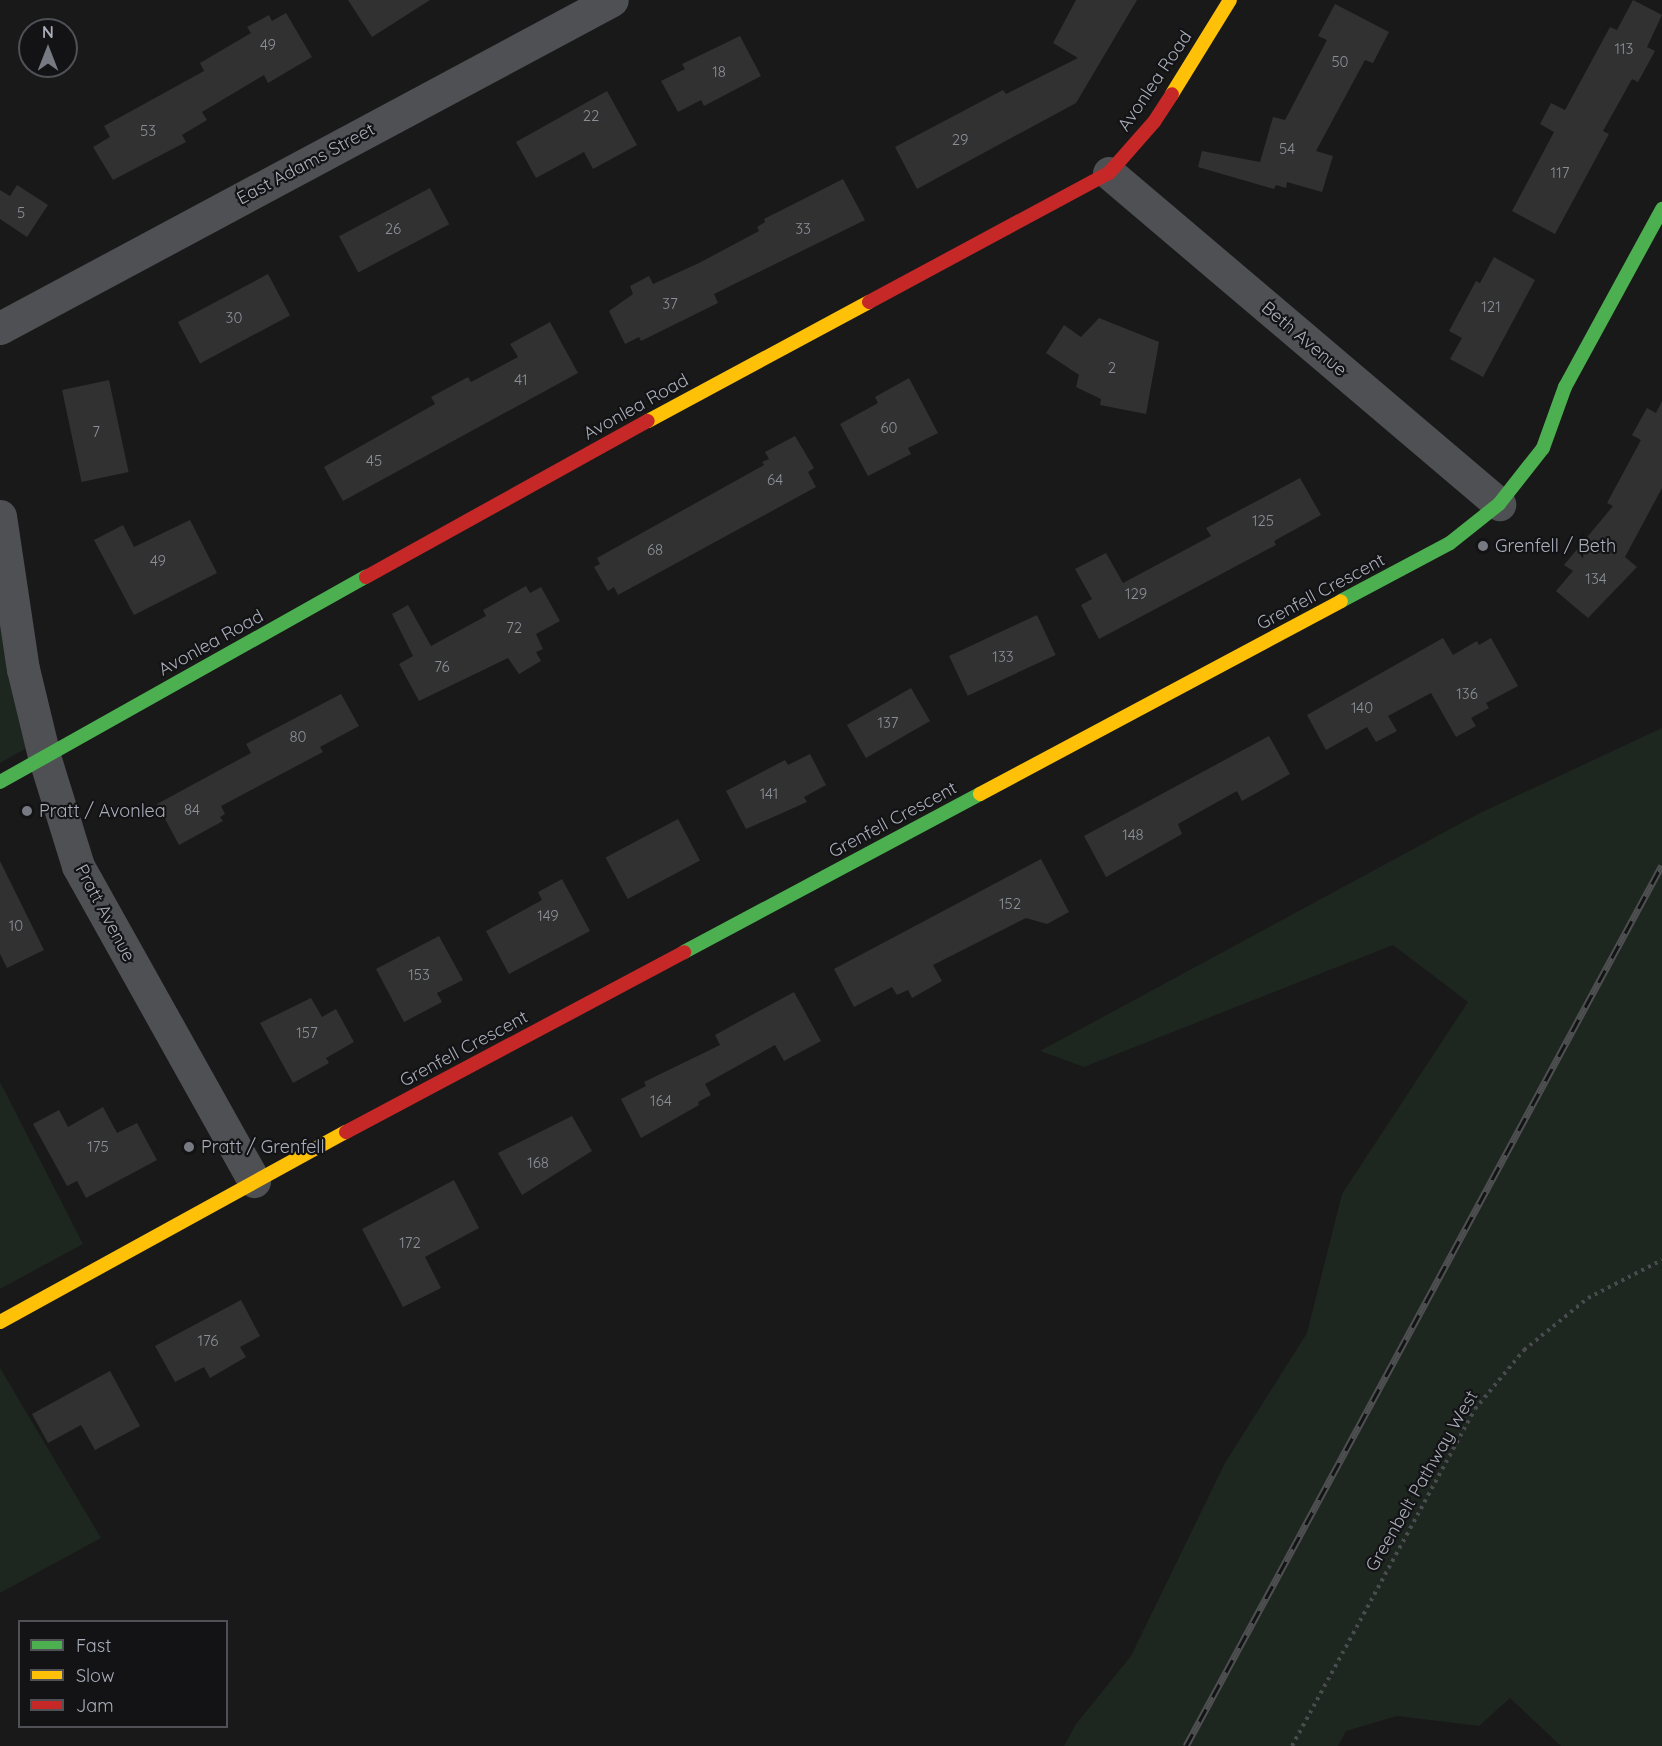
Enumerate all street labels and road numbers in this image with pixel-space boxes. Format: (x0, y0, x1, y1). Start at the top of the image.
street label: Avonlea Road (1113, 27, 1197, 135)
street label: East Adams Street (233, 119, 379, 209)
street label: Beth Avenue (1257, 297, 1351, 381)
street label: Avonlea Road (580, 369, 692, 445)
street label: Grenfell Crescent (1253, 549, 1389, 635)
street label: Avonlea Road (155, 605, 267, 681)
street label: Grenfell Crescent (825, 777, 961, 863)
street label: Pratt Avenue (70, 861, 140, 965)
street label: Grenfell Crescent (396, 1006, 532, 1092)
street label: Greenbelt Pathway West (1361, 1387, 1483, 1575)

